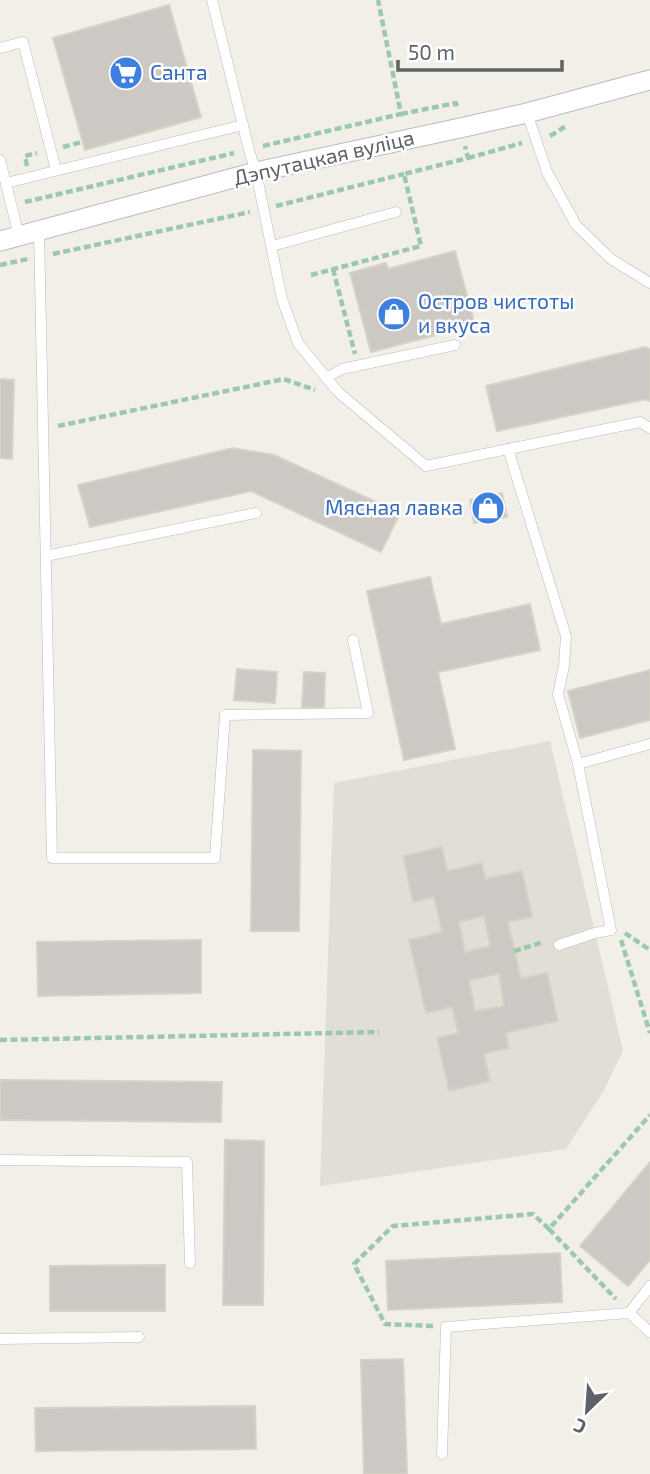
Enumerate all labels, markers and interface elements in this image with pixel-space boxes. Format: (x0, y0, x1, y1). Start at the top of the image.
scale bar (398, 28, 562, 72)
text: 50 m (408, 39, 455, 64)
supermarket icon: Санта (107, 54, 145, 92)
place label: Санта (150, 59, 208, 84)
street label: Дэпутацкая вуліца (231, 124, 417, 190)
place label: Остров чистоты и вкуса (418, 288, 574, 338)
shop icon: Остров чистоты и вкуса (375, 295, 413, 333)
shop icon: Мясная лавка (469, 489, 507, 527)
place label: Мясная лавка (325, 494, 463, 519)
north arrow (552, 1376, 622, 1446)
text: С (570, 1414, 590, 1440)

